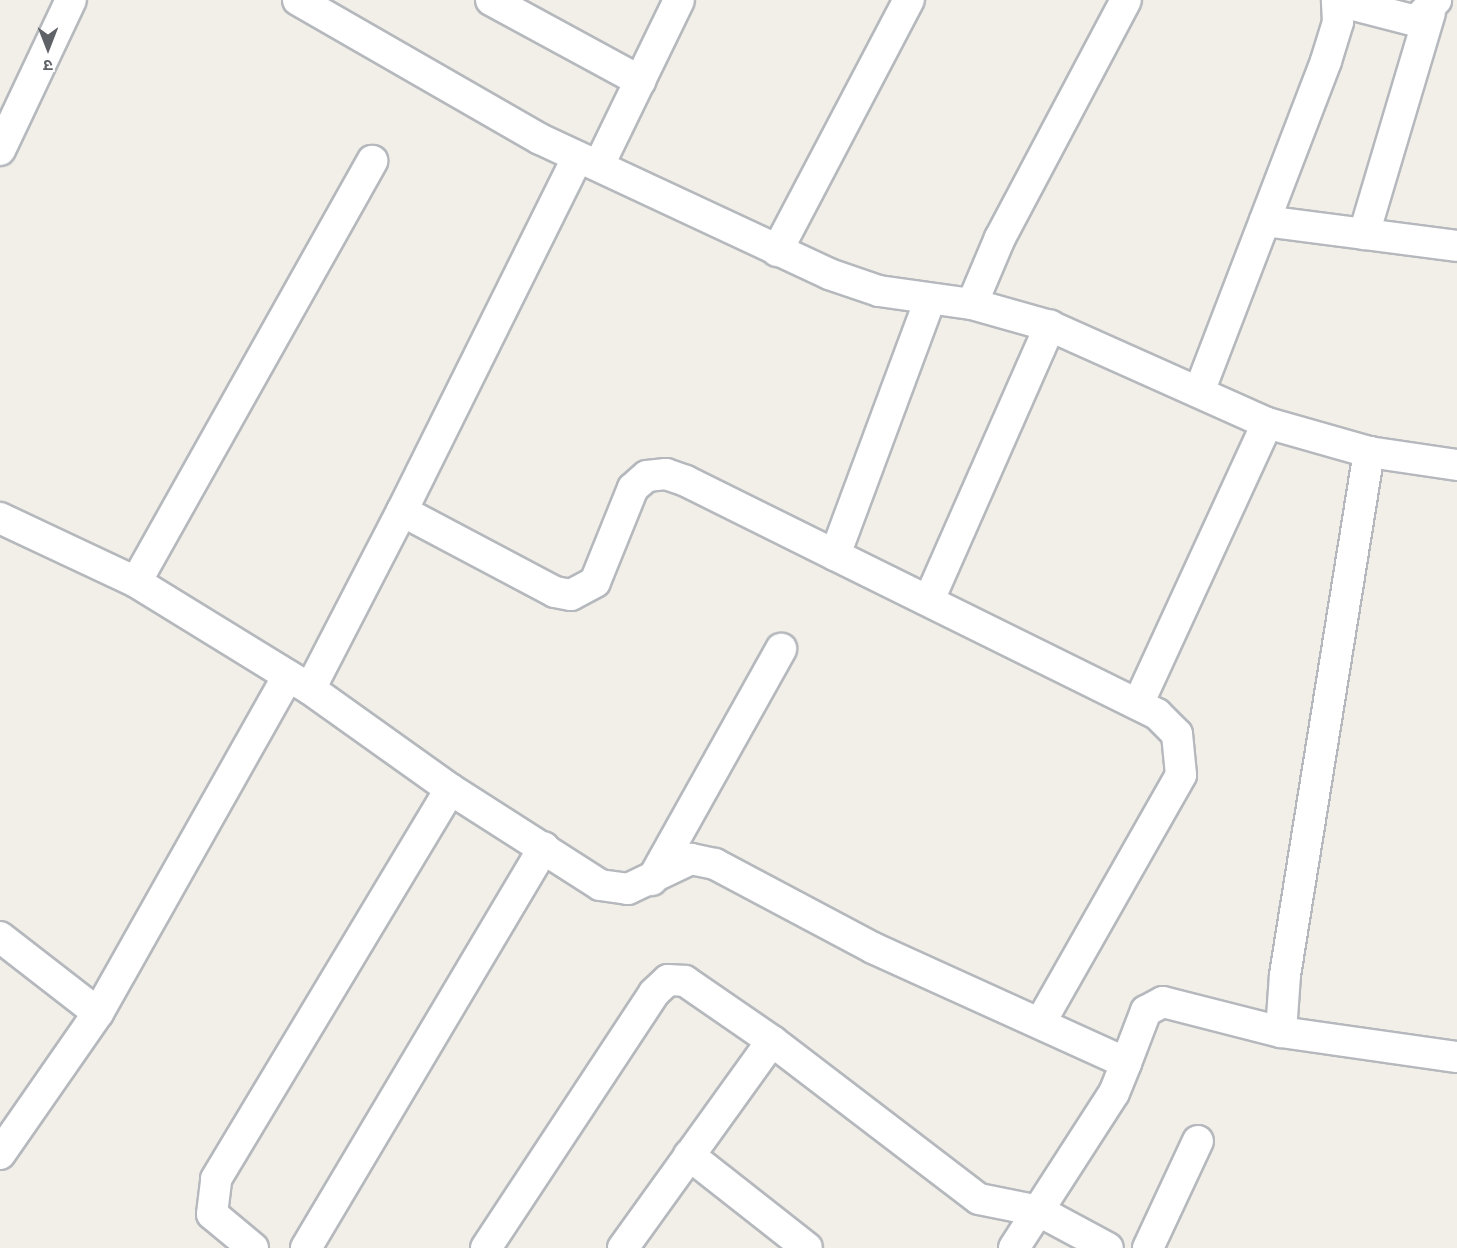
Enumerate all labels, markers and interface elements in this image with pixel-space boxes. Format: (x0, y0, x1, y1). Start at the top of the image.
north arrow (18, 18, 78, 78)
text: उ (43, 57, 53, 75)

